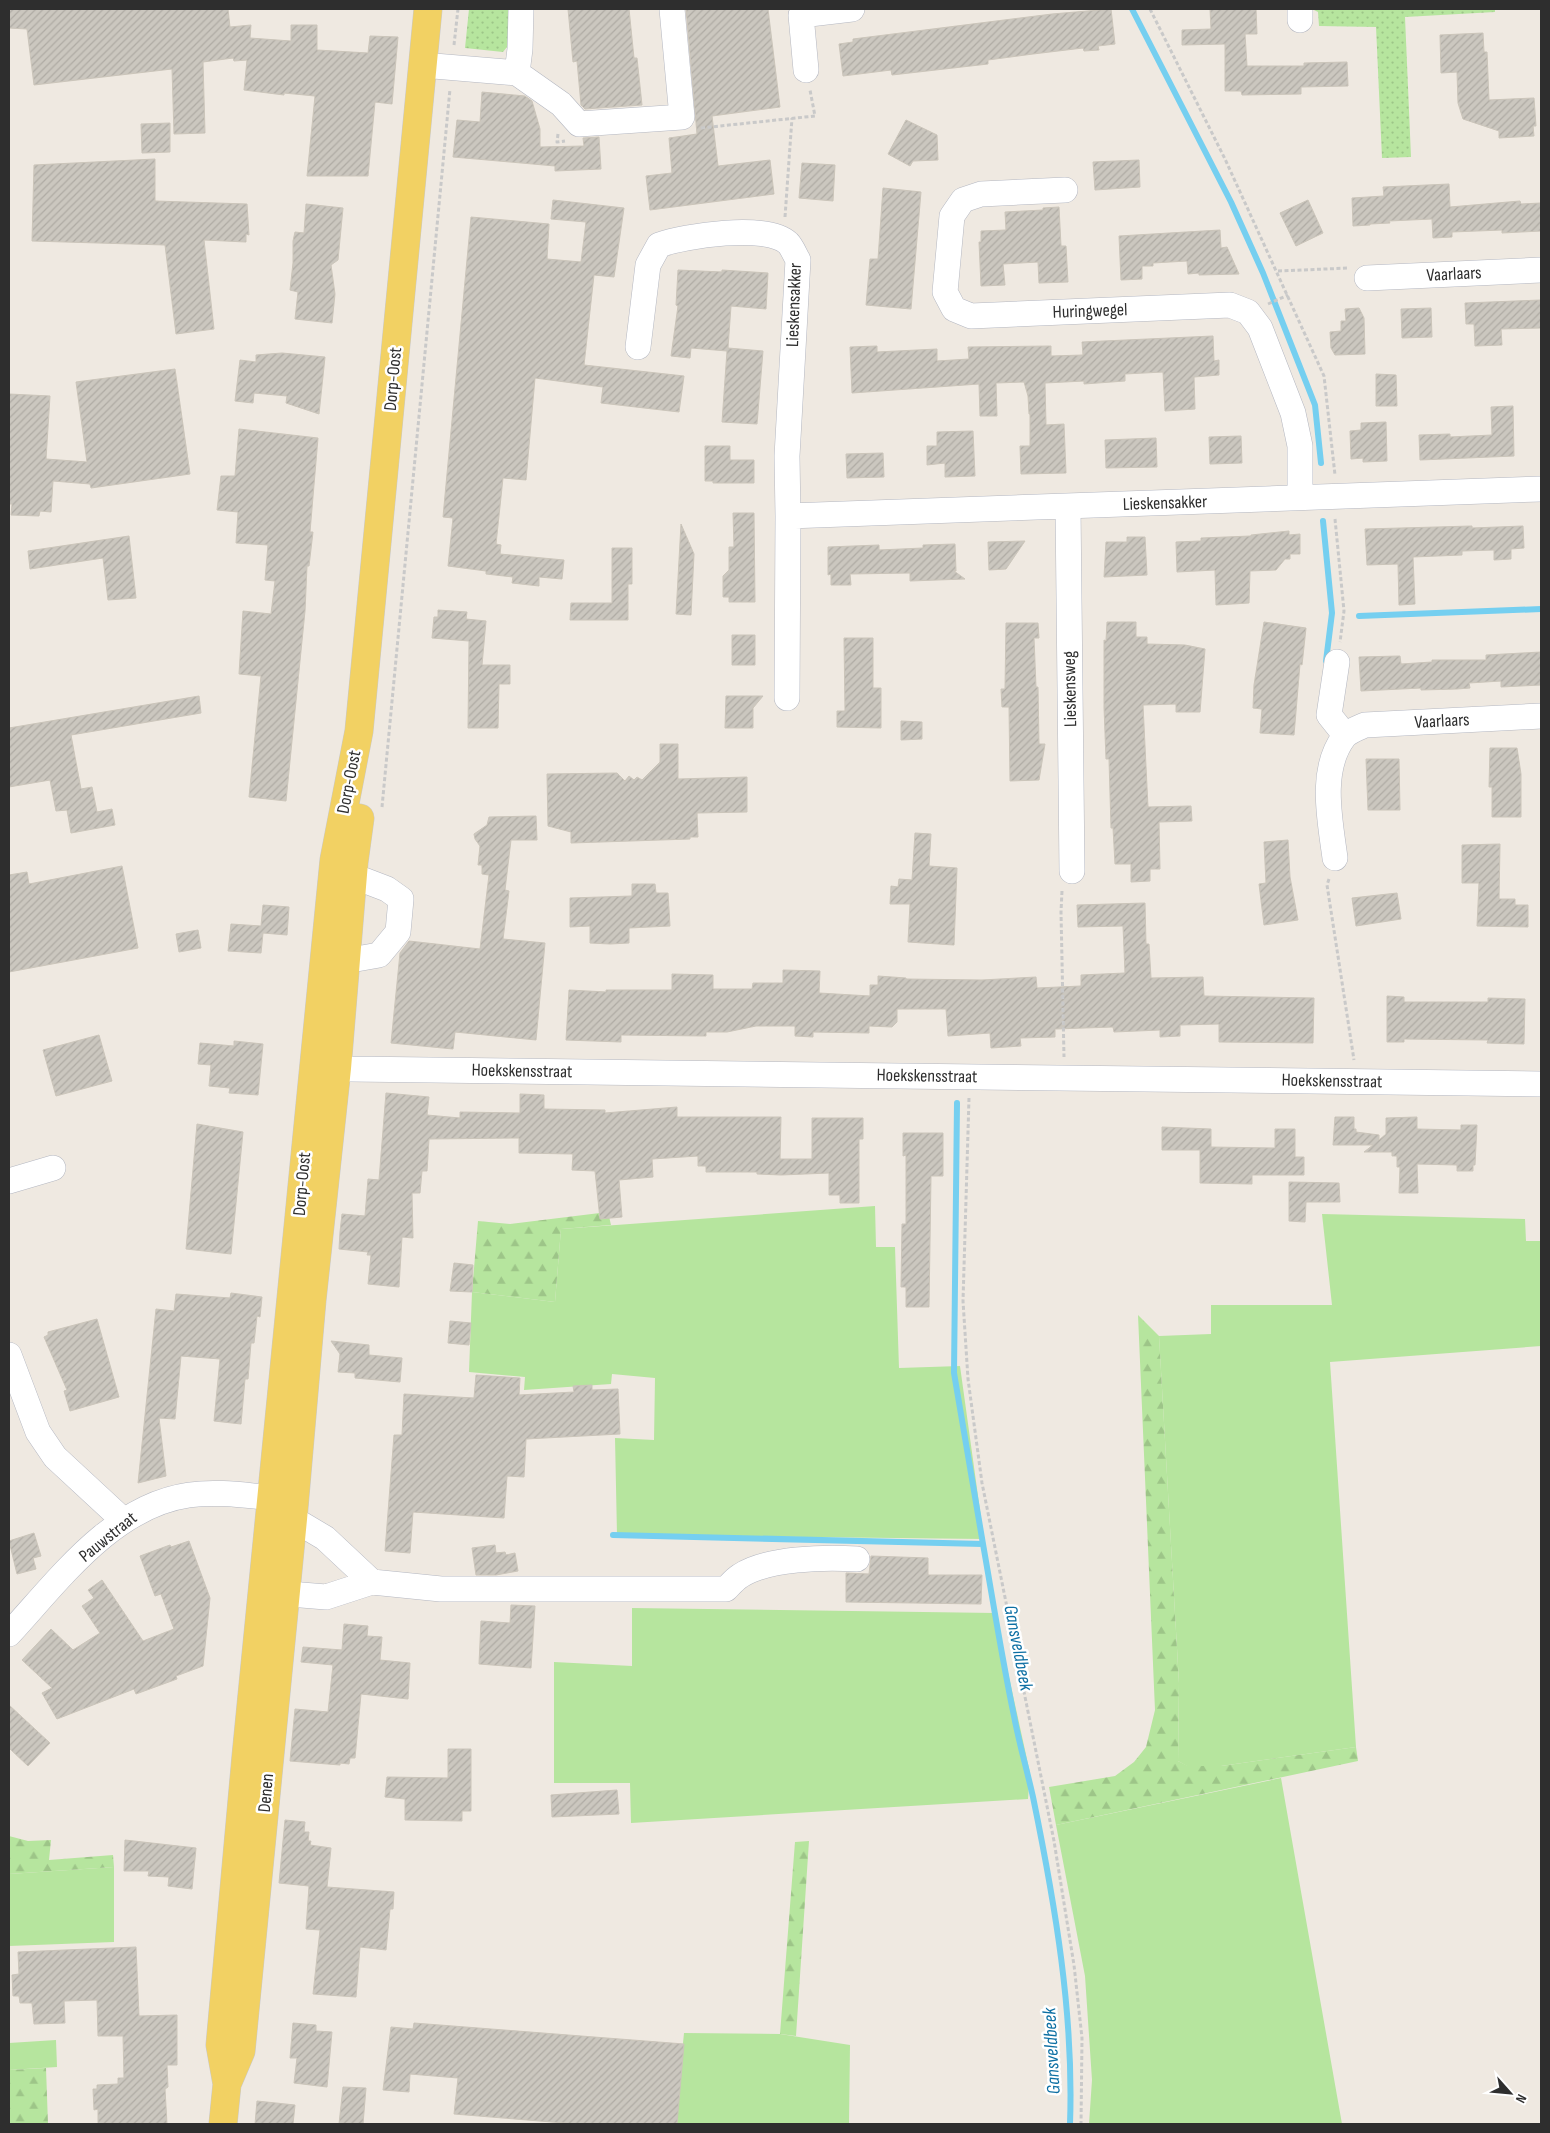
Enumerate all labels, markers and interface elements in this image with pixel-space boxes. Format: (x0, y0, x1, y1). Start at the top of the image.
street label: Lieskensakker (782, 262, 806, 348)
street label: Vaarlaars (1426, 262, 1482, 286)
street label: Huringwegel (1052, 299, 1128, 323)
street label: Dorp-Oost (380, 346, 406, 412)
street label: Lieskensakker (1122, 491, 1208, 515)
street label: Lieskensweg (1059, 651, 1081, 727)
street label: Vaarlaars (1414, 709, 1470, 733)
street label: Dorp-Oost (333, 748, 365, 815)
street label: Hoekskensstraat (471, 1060, 573, 1082)
street label: Hoekskensstraat (876, 1065, 978, 1087)
street label: Hoekskensstraat (1281, 1070, 1383, 1092)
street label: Dorp-Oost (289, 1151, 315, 1217)
street label: Pauwstraat (75, 1507, 141, 1567)
water label: Gansveldbeek (998, 1603, 1038, 1694)
street label: Denen (254, 1773, 278, 1813)
water label: Gansveldbeek (1038, 2006, 1066, 2095)
north arrow (1485, 2068, 1535, 2118)
text: N (1512, 2091, 1530, 2106)

